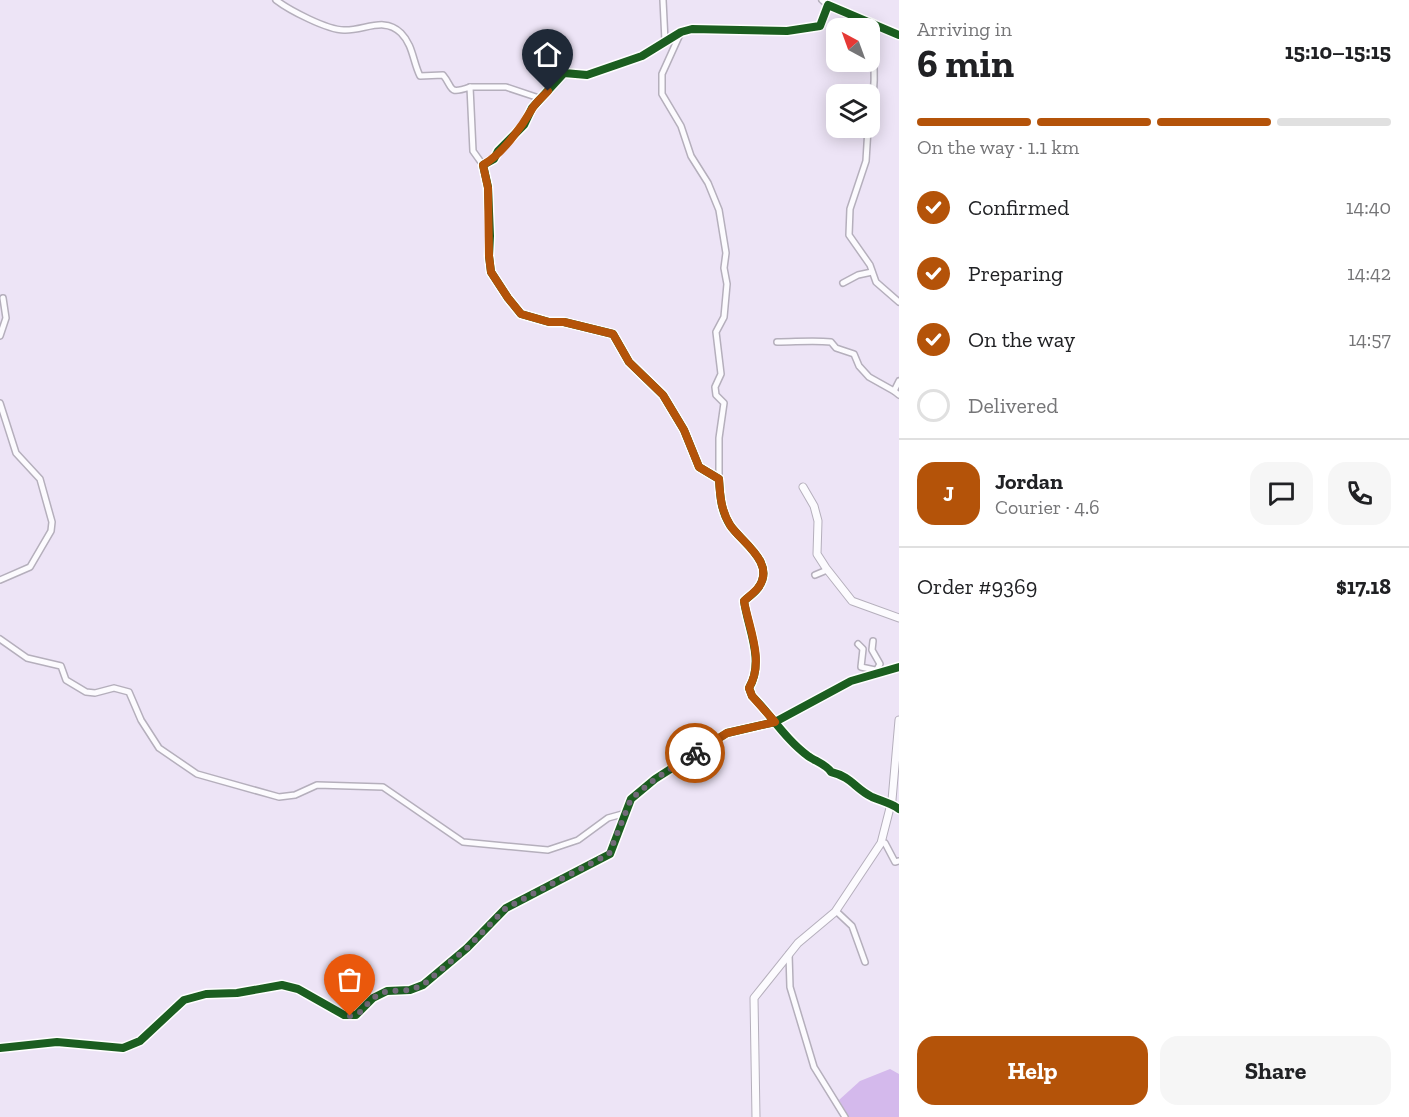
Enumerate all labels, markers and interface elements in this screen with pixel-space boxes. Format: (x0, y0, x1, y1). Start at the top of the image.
text: Arriving in (917, 17, 1012, 41)
north arrow (826, 18, 880, 72)
map controls (826, 18, 880, 138)
pin (522, 29, 573, 91)
icon: home (531, 38, 564, 71)
text: 15:10–15:15 (1285, 38, 1391, 65)
text: 6 min (917, 40, 1014, 87)
button: layers (826, 84, 880, 138)
text: On the way · 1.1 km (917, 135, 1079, 159)
icon: check (917, 191, 950, 224)
text: Confirmed (968, 194, 1069, 221)
text: 14:40 (1346, 195, 1391, 219)
icon: check (917, 257, 950, 290)
text: Preparing (968, 260, 1063, 287)
text: 14:42 (1347, 261, 1391, 285)
icon: check (917, 323, 950, 356)
text: On the way (968, 326, 1075, 353)
text: 14:57 (1348, 327, 1391, 351)
text: Delivered (968, 392, 1058, 419)
button: chat (1250, 462, 1313, 525)
button: phone (1328, 462, 1391, 525)
text: Jordan (995, 468, 1063, 495)
text: J (943, 480, 954, 507)
text: Courier · 4.6 (995, 495, 1100, 519)
text: Order #9369 (917, 573, 1037, 600)
text: $17.18 (1336, 573, 1391, 600)
courier (665, 723, 725, 783)
icon: bike (679, 737, 712, 770)
pin (324, 954, 375, 1016)
icon: bag (333, 963, 366, 996)
button: Help (917, 1036, 1148, 1105)
button: Share (1160, 1036, 1391, 1105)

